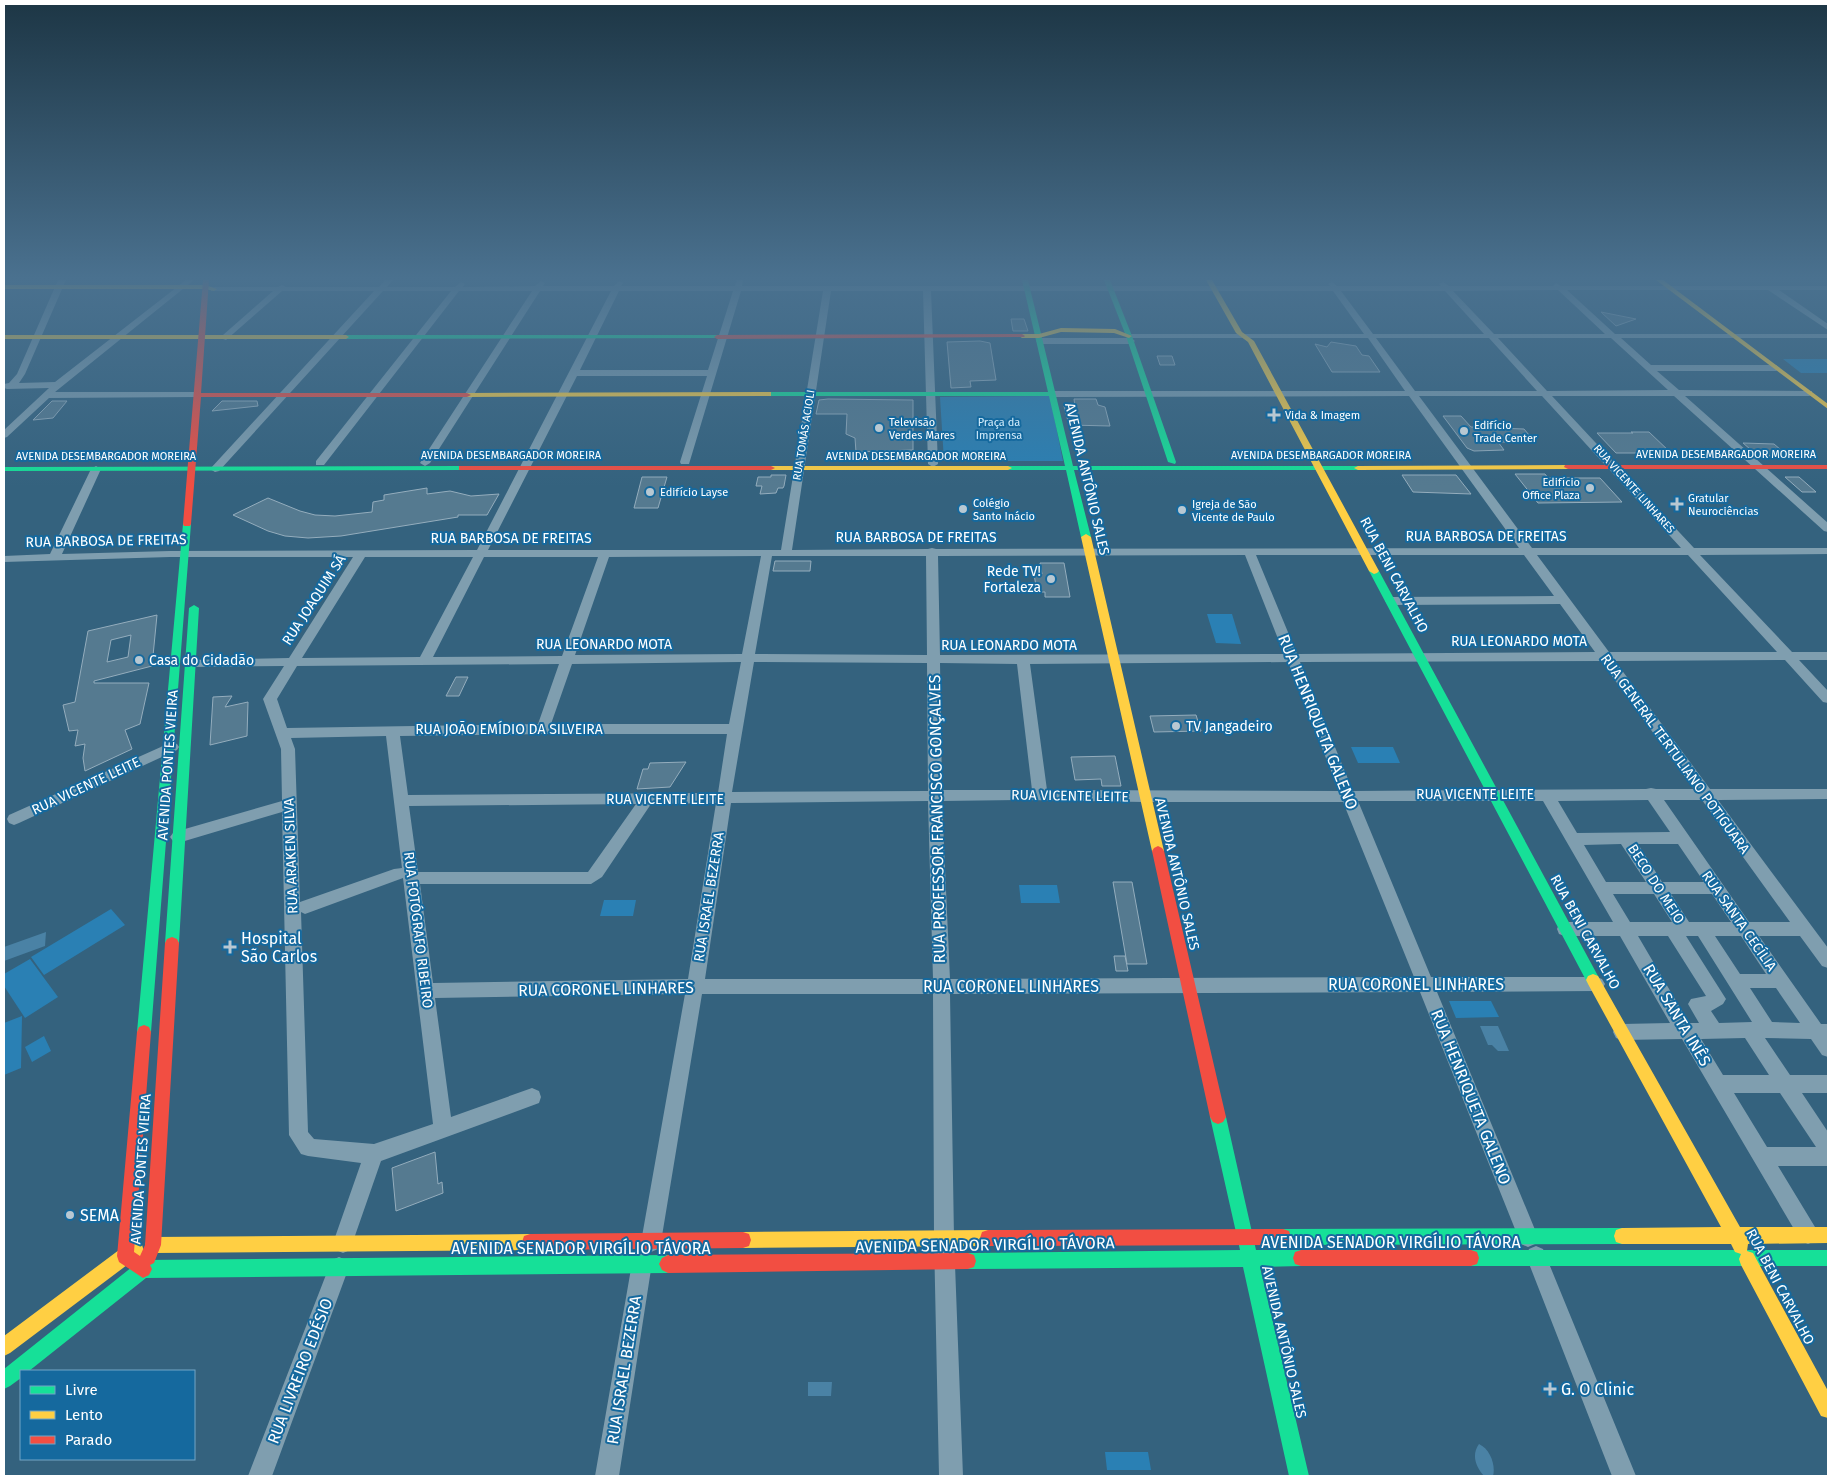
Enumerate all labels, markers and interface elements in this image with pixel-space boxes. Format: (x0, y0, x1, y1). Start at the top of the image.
street label: RUA TOMÁS ACIOLI (789, 389, 818, 481)
street label: AVENIDA ANTÔNIO SALES (1061, 401, 1114, 557)
marker: Vida & Imagem (1267, 408, 1281, 422)
place label: Vida & Imagem (1285, 409, 1360, 422)
place label: Televisão Verdes Mares (889, 416, 955, 442)
park label: Praça da Imprensa (976, 416, 1022, 442)
place label: Edifício Trade Center (1474, 419, 1538, 445)
marker: Televisão Verdes Mares (873, 422, 885, 434)
marker: Edifício Trade Center (1458, 425, 1470, 437)
street label: RUA VICENTE LINHARES (1591, 442, 1677, 536)
street label: AVENIDA DESEMBARGADOR MOREIRA (1636, 448, 1817, 461)
street label: AVENIDA DESEMBARGADOR MOREIRA (421, 449, 602, 462)
street label: AVENIDA DESEMBARGADOR MOREIRA (1231, 449, 1412, 462)
street label: AVENIDA DESEMBARGADOR MOREIRA (16, 450, 197, 463)
street label: AVENIDA DESEMBARGADOR MOREIRA (826, 450, 1007, 463)
place label: Edifício Office Plaza (1522, 476, 1580, 502)
marker: Edifício Office Plaza (1584, 482, 1596, 494)
marker: Edifício Layse (644, 486, 656, 498)
place label: Edifício Layse (660, 486, 728, 499)
place label: Gratular Neurociências (1688, 492, 1758, 518)
place label: Colégio Santo Inácio (973, 497, 1035, 523)
marker: Gratular Neurociências (1670, 497, 1684, 511)
place label: Igreja de São Vicente de Paulo (1192, 498, 1275, 524)
marker: Colégio Santo Inácio (957, 503, 969, 515)
marker: Igreja de São Vicente de Paulo (1176, 504, 1188, 516)
street label: RUA BENI CARVALHO (1356, 514, 1432, 636)
street label: RUA BARBOSA DE FREITAS (1405, 528, 1567, 545)
street label: RUA BARBOSA DE FREITAS (835, 529, 997, 546)
street label: RUA BARBOSA DE FREITAS (430, 530, 592, 547)
street label: RUA BARBOSA DE FREITAS (25, 531, 187, 551)
street label: RUA JOAQUIM SÁ (278, 551, 350, 648)
place label: Rede TV! Fortaleza (984, 563, 1041, 596)
marker: Rede TV! Fortaleza (1045, 573, 1057, 585)
street label: RUA HENRIQUETA GALENO (1274, 632, 1362, 812)
street label: RUA LEONARDO MOTA (1451, 633, 1587, 650)
street label: RUA LEONARDO MOTA (536, 636, 672, 653)
street label: RUA LEONARDO MOTA (941, 637, 1077, 654)
street label: RUA GENERAL TERTULIANO POTIGUARA (1597, 651, 1753, 857)
place label: Casa do Cidadão (149, 652, 254, 669)
marker: Casa do Cidadão (133, 654, 145, 666)
street label: RUA PROFESSOR FRANCISCO GONÇALVES (925, 674, 950, 964)
street label: AVENIDA PONTES VIEIRA (154, 689, 182, 841)
place label: TV Jangadeiro (1186, 718, 1273, 735)
street label: RUA JOÃO EMÍDIO DA SILVEIRA (415, 720, 603, 738)
marker: TV Jangadeiro (1170, 720, 1182, 732)
street label: RUA VICENTE LEITE (29, 753, 143, 819)
street label: RUA VICENTE LEITE (1011, 786, 1129, 806)
street label: RUA VICENTE LEITE (1416, 786, 1534, 803)
street label: RUA VICENTE LEITE (606, 791, 724, 808)
street label: AVENIDA ANTÔNIO SALES (1151, 796, 1204, 952)
street label: RUA ARAKEN SILVA (280, 798, 302, 914)
street label: RUA ISRAEL BEZERRA (690, 831, 728, 963)
street label: BECO DO MEIO (1624, 841, 1688, 927)
street label: RUA FOTÓGRAFO RIBEIRO (400, 851, 437, 1009)
street label: RUA SANTA CECÍLIA (1698, 867, 1781, 975)
street label: RUA BENI CARVALHO (1546, 872, 1624, 992)
place label: Hospital São Carlos (241, 929, 317, 966)
marker: Hospital São Carlos (223, 940, 237, 954)
street label: RUA SANTA INÊS (1639, 960, 1716, 1070)
street label: RUA CORONEL LINHARES (1328, 975, 1504, 994)
street label: RUA CORONEL LINHARES (923, 977, 1099, 996)
street label: RUA CORONEL LINHARES (518, 978, 694, 1000)
street label: RUA HENRIQUETA GALENO (1427, 1007, 1515, 1187)
street label: AVENIDA PONTES VIEIRA (127, 1093, 155, 1245)
place label: SEMA (80, 1206, 120, 1225)
marker: SEMA (64, 1209, 76, 1221)
street label: RUA BENI CARVALHO (1742, 1226, 1818, 1348)
street label: AVENIDA SENADOR VIRGÍLIO TÁVORA (855, 1232, 1116, 1257)
street label: AVENIDA SENADOR VIRGÍLIO TÁVORA (1261, 1232, 1522, 1252)
street label: AVENIDA SENADOR VIRGÍLIO TÁVORA (451, 1238, 712, 1258)
street label: AVENIDA ANTÔNIO SALES (1258, 1264, 1311, 1420)
street label: RUA ISRAEL BEZERRA (603, 1294, 645, 1446)
street label: RUA LIVREIRO EDÉSIO (262, 1295, 337, 1447)
legend (20, 1370, 195, 1460)
place label: G. O Clinic (1561, 1380, 1634, 1399)
text: Livre (65, 1381, 98, 1399)
marker: G. O Clinic (1543, 1382, 1557, 1396)
text: Lento (65, 1406, 103, 1424)
text: Parado (65, 1431, 112, 1449)

